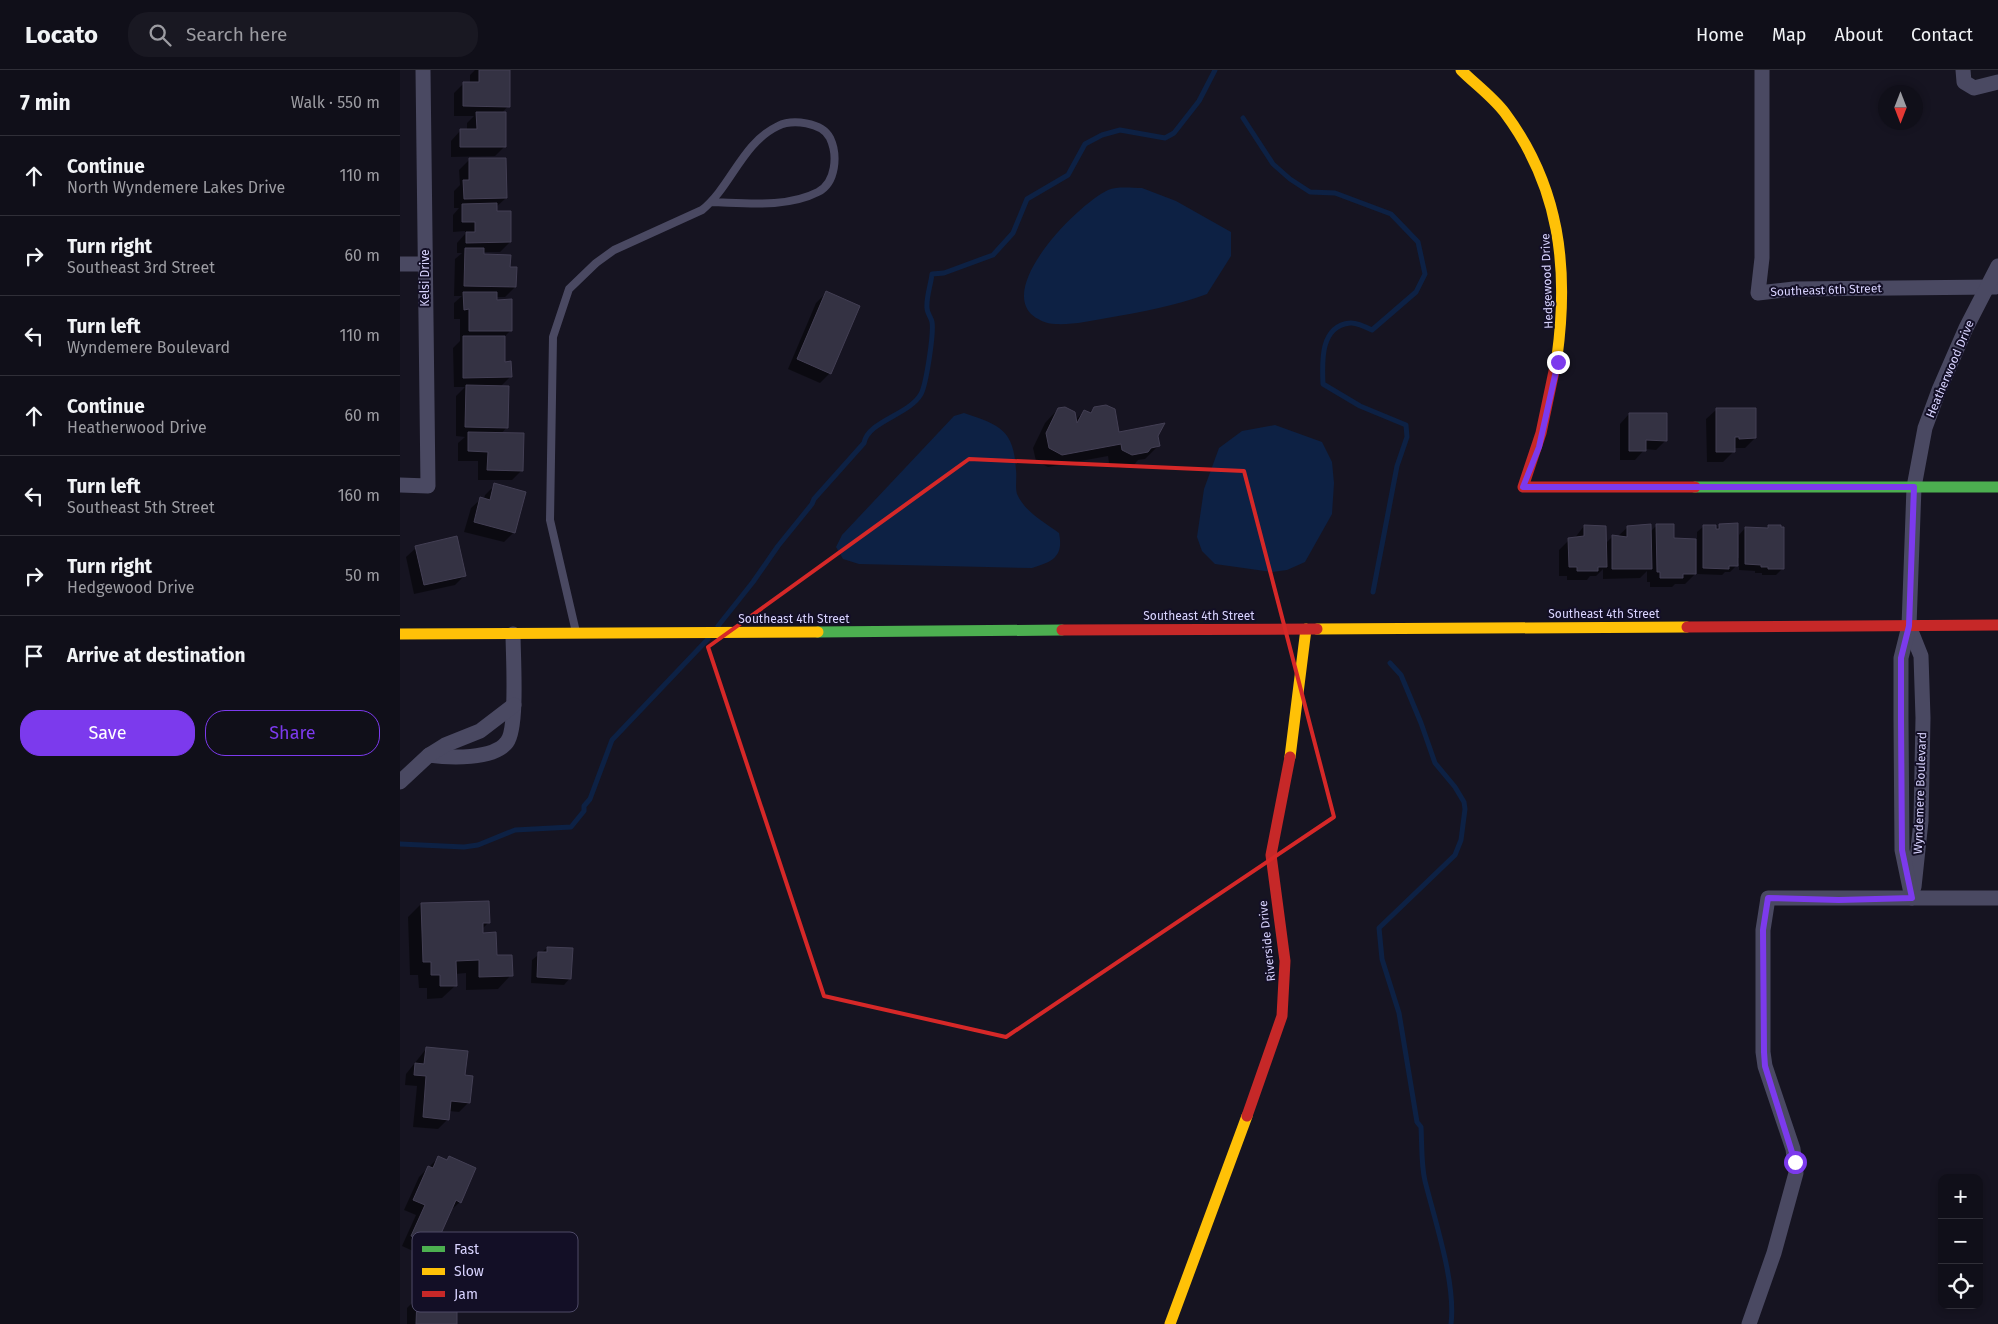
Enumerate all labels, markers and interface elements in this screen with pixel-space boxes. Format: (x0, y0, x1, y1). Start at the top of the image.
search box (128, 12, 478, 57)
text: Locato (25, 21, 98, 49)
icon: search (146, 21, 174, 49)
text: Search here (186, 23, 287, 46)
text: Home (1696, 24, 1744, 46)
text: Map (1772, 24, 1806, 46)
text: About (1834, 24, 1883, 46)
text: Contact (1911, 24, 1973, 46)
north arrow (1878, 85, 1923, 130)
text: 7 min (20, 90, 71, 116)
text: Walk · 550 m (291, 93, 380, 112)
text: Continue (67, 155, 145, 178)
icon: ahead (20, 162, 48, 190)
text: 110 m (339, 166, 380, 185)
text: North Wyndemere Lakes Drive (67, 178, 285, 197)
street label: Hedgewood Drive (1538, 233, 1556, 329)
text: Turn right (67, 235, 152, 258)
icon: right (20, 242, 48, 270)
text: 60 m (345, 246, 380, 265)
street label: Kelsi Drive (418, 249, 432, 307)
text: Southeast 3rd Street (67, 258, 215, 277)
street label: Southeast 6th Street (1770, 281, 1883, 299)
text: Turn left (67, 315, 141, 338)
street label: Heatherwood Drive (1923, 318, 1977, 420)
icon: left (20, 322, 48, 350)
text: 110 m (339, 326, 380, 345)
text: Wyndemere Boulevard (67, 338, 230, 357)
route end (1547, 351, 1570, 374)
text: Continue (67, 395, 145, 418)
icon: ahead (20, 402, 48, 430)
text: 60 m (345, 406, 380, 425)
text: Heatherwood Drive (67, 418, 207, 437)
text: Turn left (67, 475, 141, 498)
icon: left (20, 482, 48, 510)
text: 160 m (338, 486, 380, 505)
text: Southeast 5th Street (67, 498, 215, 517)
text: Turn right (67, 555, 152, 578)
icon: right (20, 562, 48, 590)
text: 50 m (345, 566, 380, 585)
text: Hedgewood Drive (67, 578, 194, 597)
street label: Southeast 4th Street (1548, 607, 1660, 621)
street label: Southeast 4th Street (1143, 609, 1255, 623)
street label: Southeast 4th Street (738, 612, 850, 626)
icon: arrive (20, 642, 48, 670)
text: Arrive at destination (67, 644, 246, 667)
button: Save (20, 710, 195, 756)
button: Share (205, 710, 380, 756)
street label: Wyndemere Boulevard (1911, 732, 1929, 854)
street label: Riverside Drive (1256, 900, 1278, 982)
route start (1784, 1151, 1807, 1174)
map controls (1938, 1174, 1983, 1309)
button: + (1938, 1174, 1983, 1219)
button: − (1938, 1219, 1983, 1264)
legend (412, 1232, 578, 1312)
text: Fast (454, 1241, 480, 1258)
text: Slow (454, 1263, 484, 1280)
button: locate (1938, 1264, 1983, 1309)
text: Jam (454, 1286, 478, 1303)

